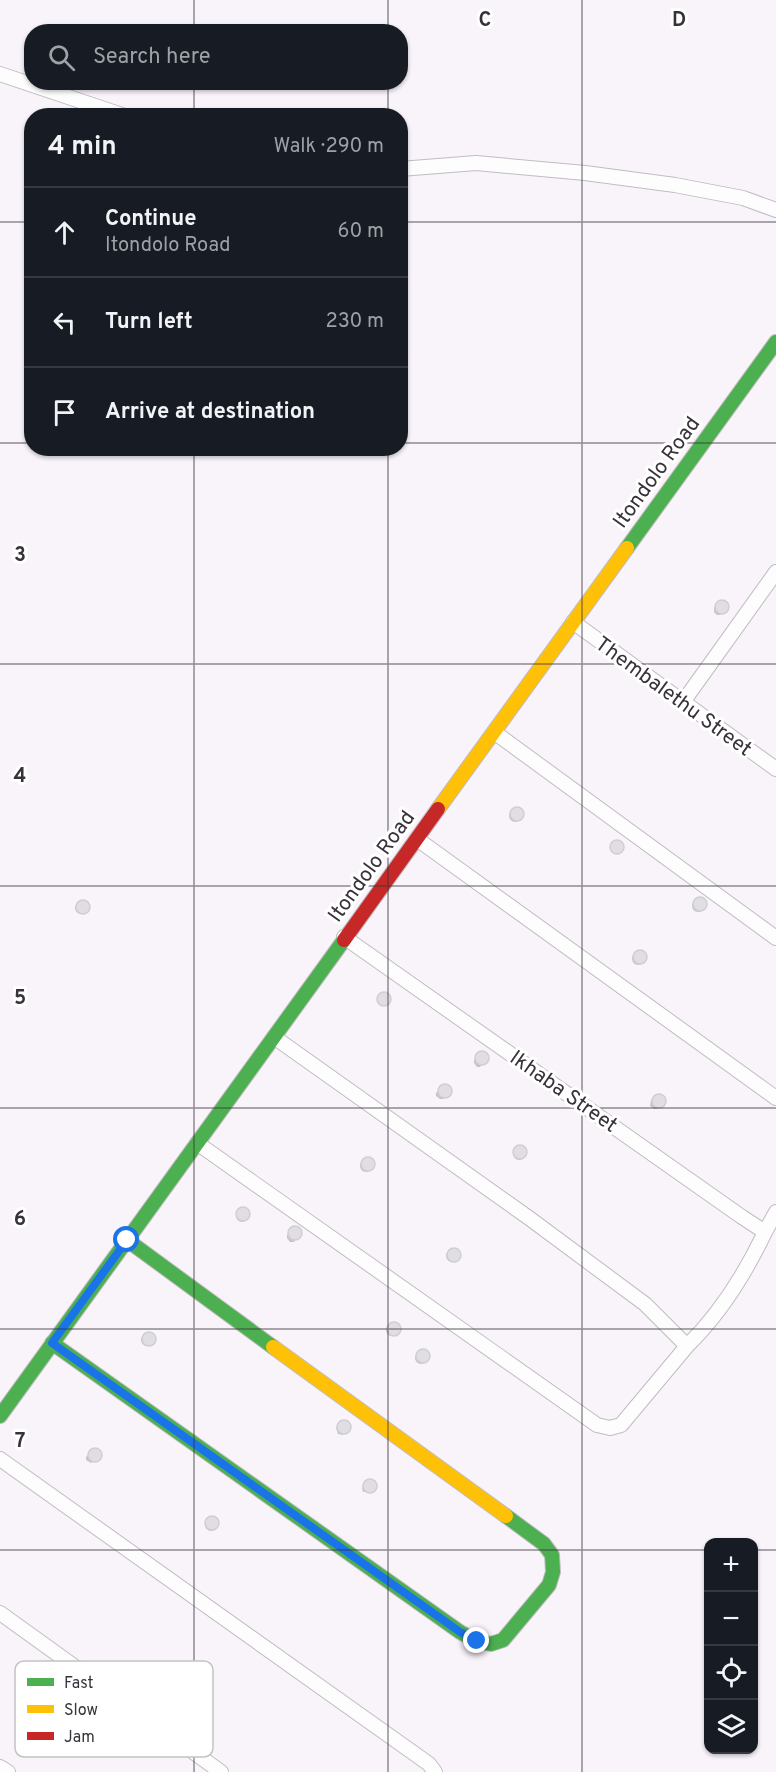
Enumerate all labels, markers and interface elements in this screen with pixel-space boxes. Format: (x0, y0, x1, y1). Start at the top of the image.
text: C (479, 8, 491, 34)
text: D (672, 8, 686, 34)
search box (24, 24, 408, 90)
icon: search (45, 41, 78, 74)
text: Search here (93, 44, 211, 71)
text: 4 min (48, 131, 117, 164)
text: Walk · 290 m (273, 134, 384, 160)
text: Continue (105, 206, 196, 233)
icon: ahead (48, 216, 81, 249)
text: 60 m (338, 219, 384, 245)
text: Itondolo Road (105, 233, 230, 259)
icon: left (48, 306, 81, 339)
text: Turn left (105, 309, 193, 336)
text: 230 m (325, 309, 384, 335)
icon: arrive (48, 396, 81, 429)
text: Arrive at destination (105, 399, 315, 426)
street label: Itondolo Road (608, 412, 707, 534)
text: 3 (14, 543, 26, 569)
street label: Thembalethu Street (589, 631, 757, 763)
text: 4 (14, 764, 26, 790)
street label: Itondolo Road (323, 806, 422, 928)
text: 5 (14, 986, 26, 1012)
street label: Ikhaba Street (504, 1045, 622, 1139)
text: 6 (14, 1207, 26, 1233)
route start (113, 1226, 139, 1252)
text: 7 (15, 1429, 25, 1455)
map controls (704, 1538, 758, 1754)
button: + (704, 1538, 758, 1592)
button: − (704, 1592, 758, 1646)
route end (463, 1627, 489, 1653)
button: locate (704, 1646, 758, 1700)
legend (15, 1661, 213, 1757)
text: Fast (64, 1674, 94, 1694)
button: layers (704, 1700, 758, 1754)
text: Slow (64, 1701, 98, 1721)
text: Jam (64, 1728, 95, 1748)

